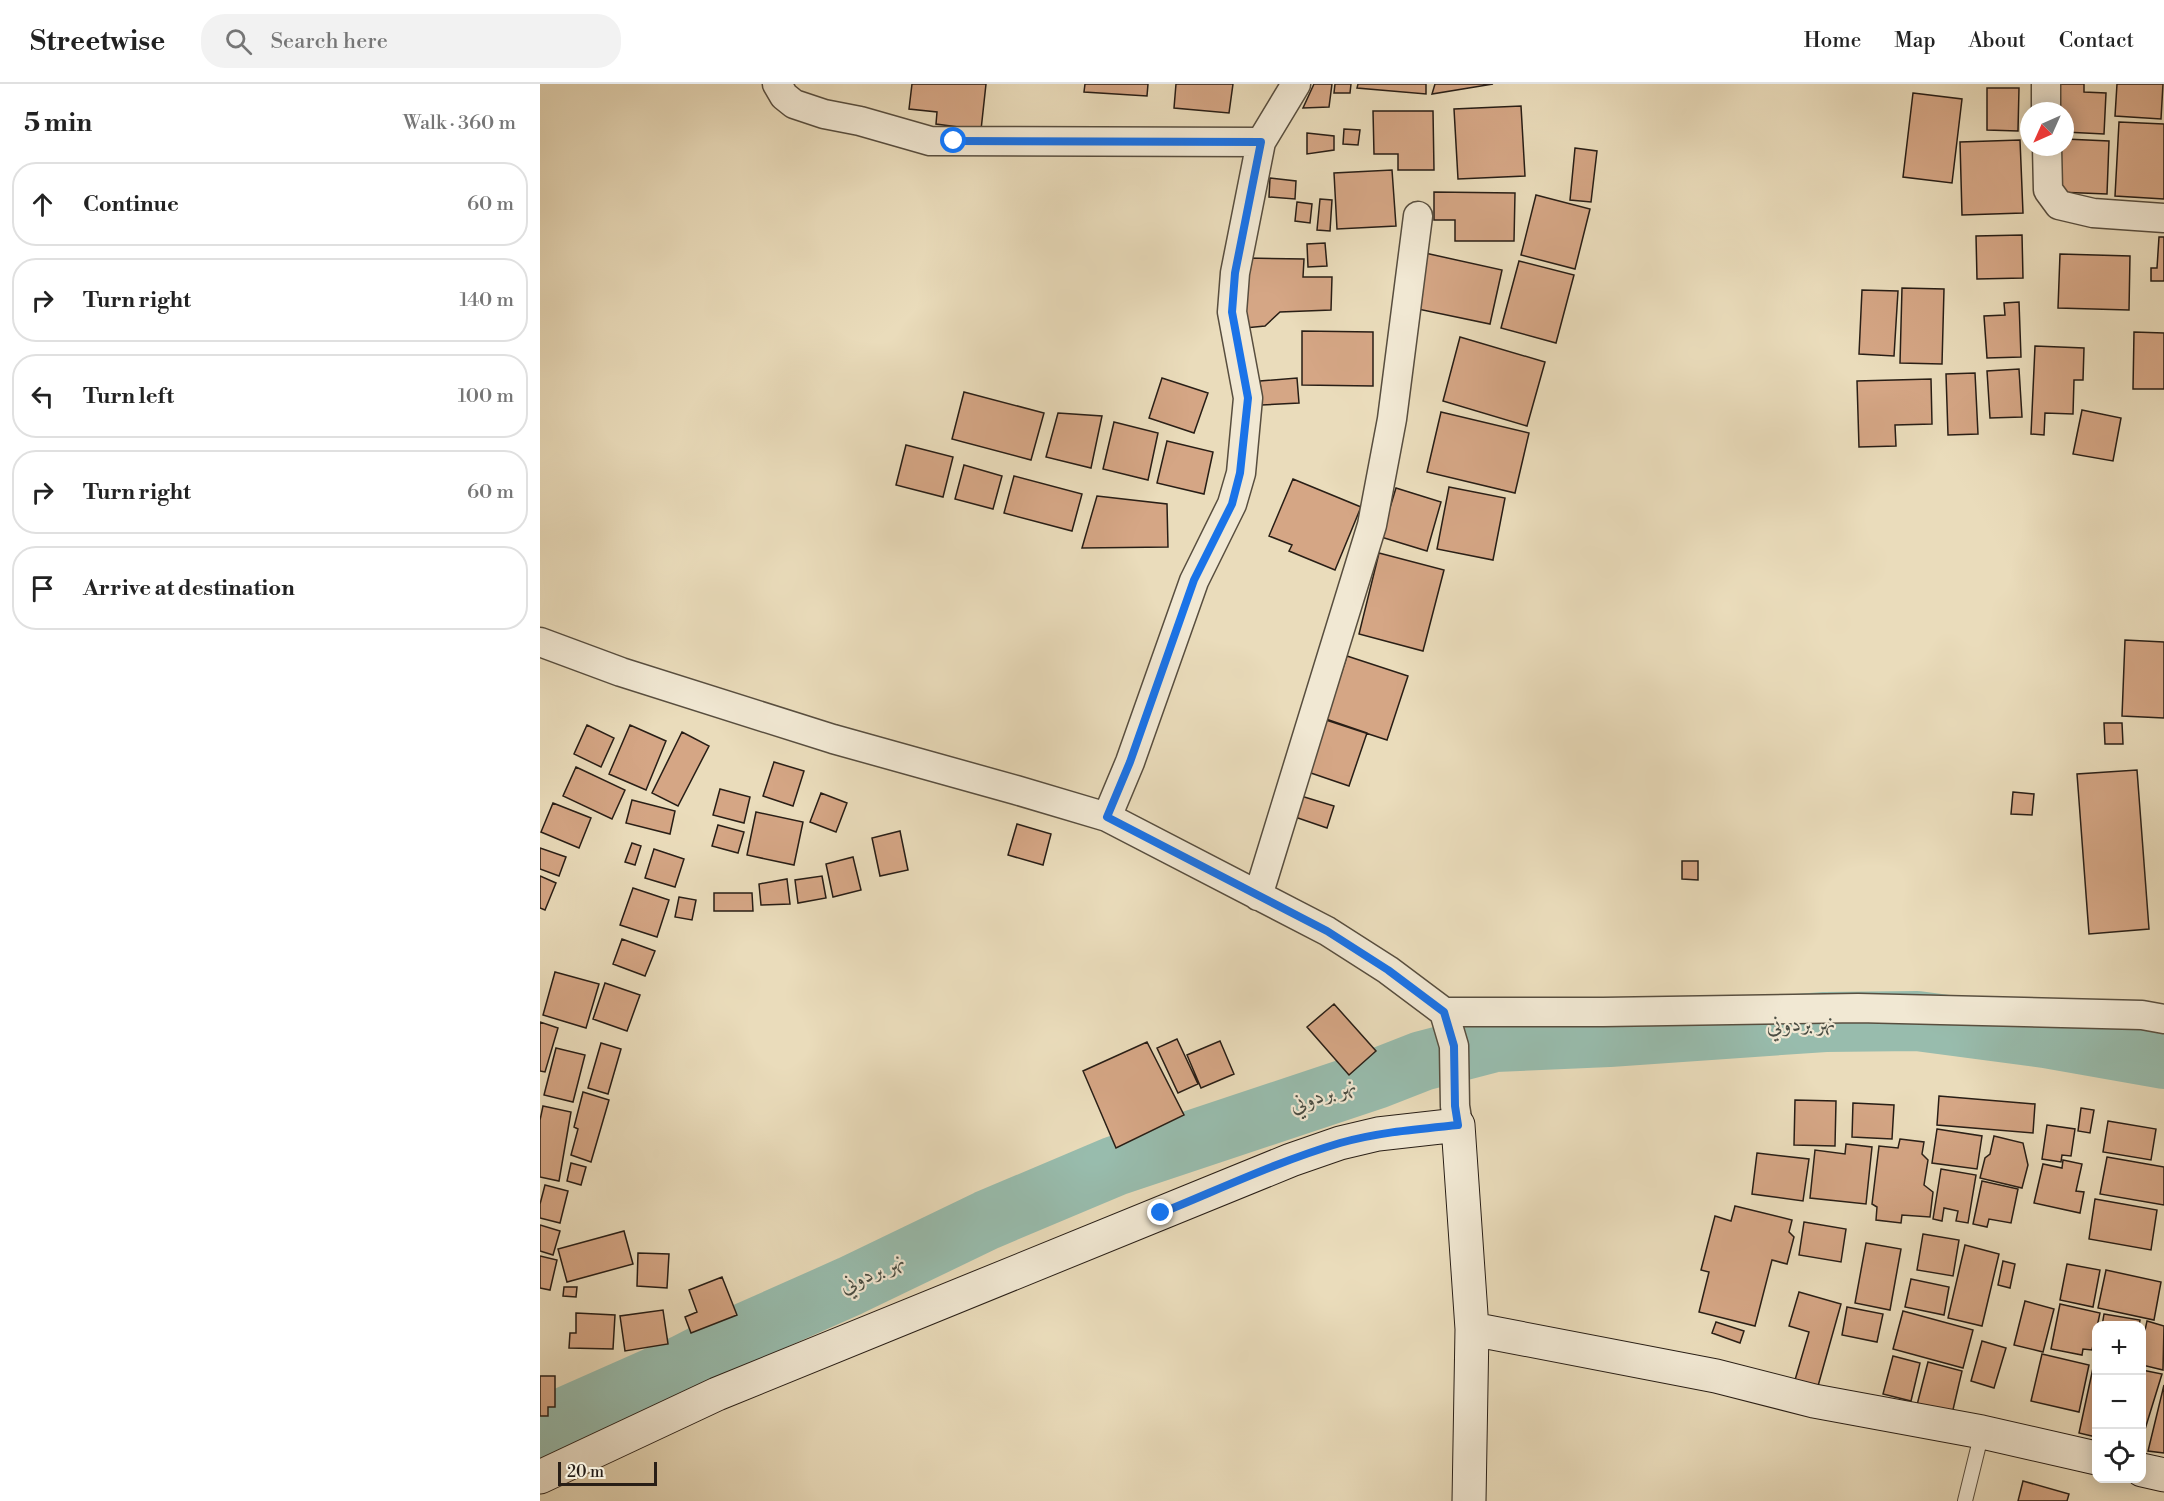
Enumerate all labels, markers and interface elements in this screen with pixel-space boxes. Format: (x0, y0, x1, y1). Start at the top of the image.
search box (201, 14, 621, 68)
text: Streetwise (30, 24, 165, 59)
icon: search (222, 25, 255, 58)
text: Search here (270, 28, 388, 55)
text: Home (1804, 28, 1861, 54)
text: Map (1894, 28, 1936, 54)
text: About (1969, 28, 2026, 54)
text: Contact (2059, 28, 2134, 54)
north arrow (2020, 102, 2074, 156)
text: 5 min (24, 107, 92, 139)
text: Walk · 360 m (403, 111, 516, 136)
route start (940, 127, 966, 153)
icon: ahead (26, 188, 59, 221)
text: Continue (83, 191, 179, 218)
text: 60 m (467, 192, 514, 217)
icon: right (26, 284, 59, 317)
text: Turn right (83, 287, 191, 314)
text: 140 m (459, 288, 514, 313)
icon: left (26, 380, 59, 413)
text: Turn left (83, 383, 174, 410)
text: 100 m (458, 384, 514, 409)
icon: right (26, 476, 59, 509)
text: Turn right (83, 479, 191, 506)
text: 60 m (467, 480, 514, 505)
icon: arrive (26, 572, 59, 605)
text: Arrive at destination (83, 575, 295, 602)
water label: نهر بردوني (1766, 1009, 1836, 1043)
water label: نهر بردوني (1286, 1071, 1361, 1123)
route end (1147, 1199, 1173, 1225)
water label: نهر بردوني (835, 1246, 911, 1303)
map controls (2092, 1321, 2146, 1483)
button: + (2092, 1321, 2146, 1375)
button: − (2092, 1375, 2146, 1429)
button: locate (2092, 1429, 2146, 1483)
scale bar (558, 1459, 657, 1486)
text: 20 m (567, 1462, 604, 1482)

